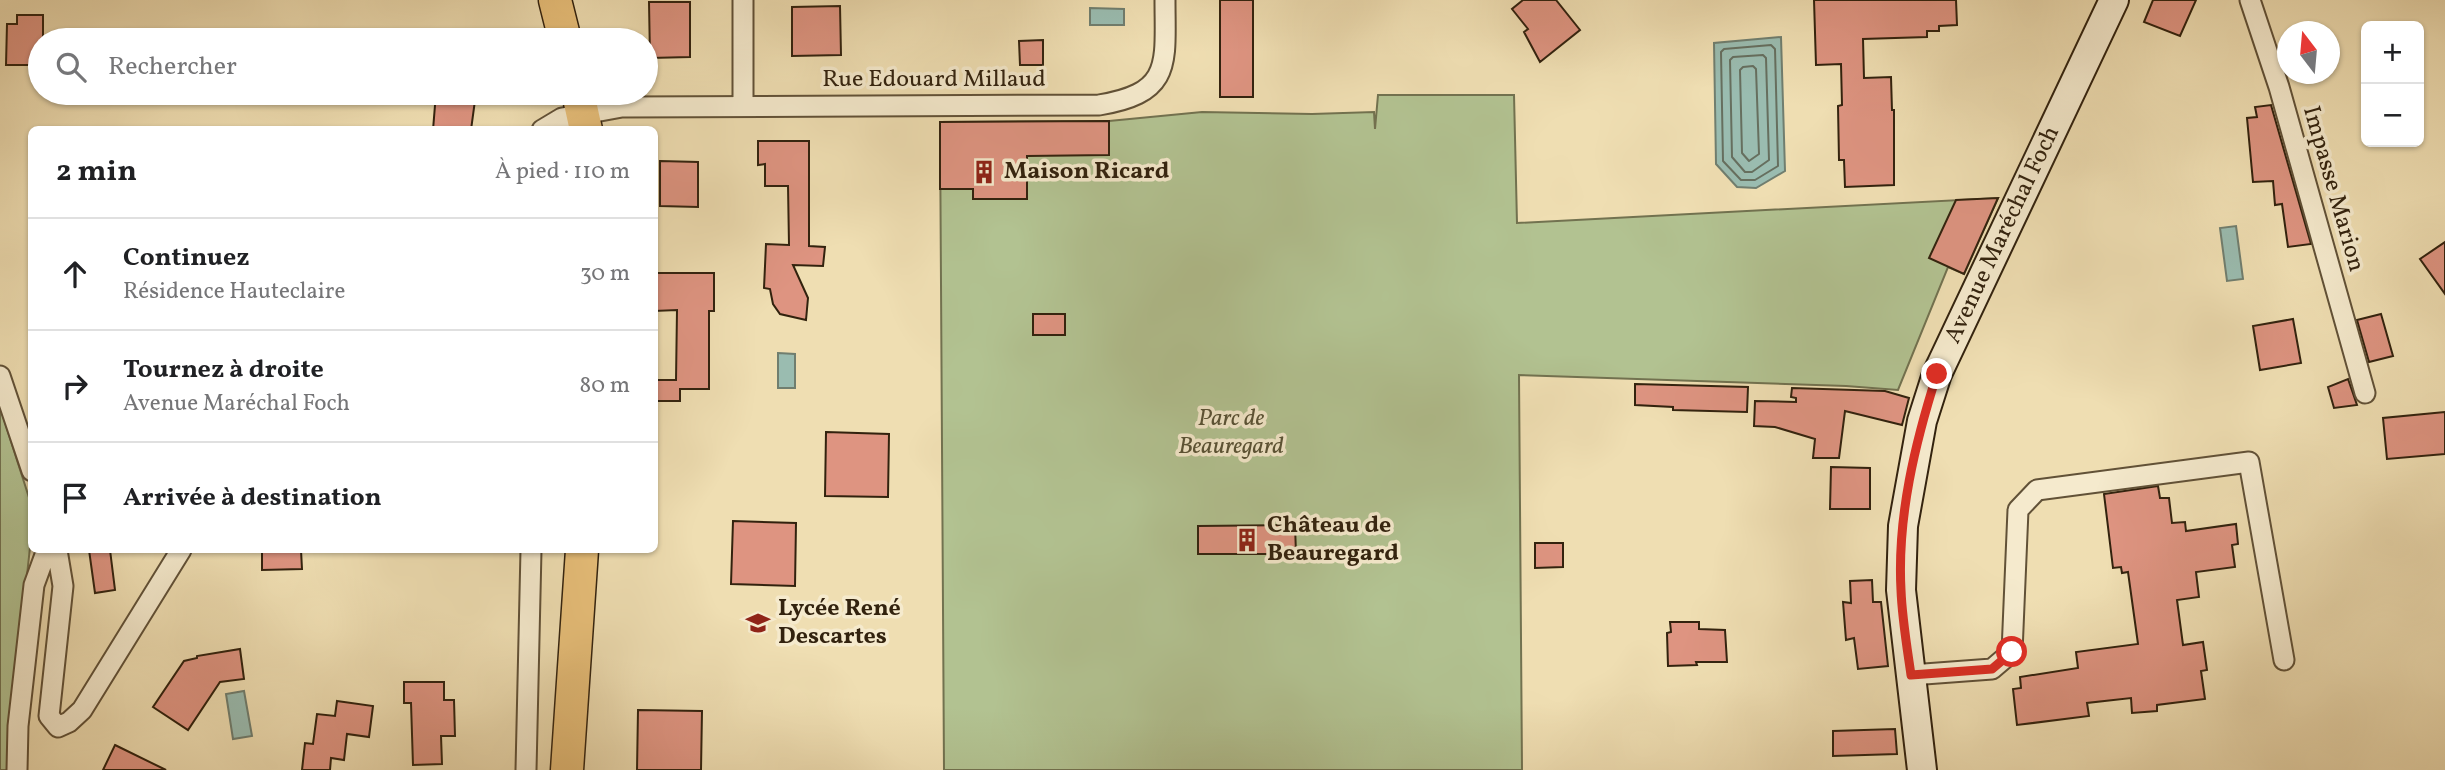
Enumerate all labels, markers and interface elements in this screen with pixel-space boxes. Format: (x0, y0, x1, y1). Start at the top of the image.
north arrow (2277, 21, 2340, 84)
map controls (2361, 21, 2424, 147)
button: + (2361, 21, 2424, 84)
search box (28, 28, 658, 105)
icon: search (52, 48, 90, 86)
text: Rechercher (108, 49, 237, 85)
street label: Rue Edouard Millaud (822, 63, 1046, 97)
button: − (2361, 84, 2424, 147)
street label: Impasse Marion (2293, 102, 2373, 276)
street label: Avenue Maréchal Foch (1937, 121, 2069, 349)
text: 2 min (56, 151, 137, 193)
place label: Maison Ricard (1004, 155, 1170, 189)
text: À pied · 110 m (495, 156, 630, 188)
building icon: Maison Ricard (970, 158, 998, 186)
text: Continuez (123, 240, 249, 276)
icon: ahead (56, 255, 94, 293)
text: 30 m (580, 258, 630, 290)
text: Résidence Hauteclaire (123, 276, 345, 308)
text: Tournez à droite (123, 352, 324, 388)
route end (1921, 358, 1952, 389)
icon: right (56, 367, 94, 405)
text: 80 m (580, 370, 630, 402)
text: Avenue Maréchal Foch (123, 388, 350, 420)
park label: Parc de Beauregard (1178, 402, 1284, 464)
icon: arrive (56, 479, 94, 517)
text: Arrivée à destination (123, 480, 382, 516)
place label: Château de Beauregard (1267, 509, 1399, 571)
building icon: Château de Beauregard (1233, 526, 1261, 554)
place label: Lycée René Descartes (778, 592, 901, 654)
school or university icon: Lycée René Descartes (744, 609, 772, 637)
route start (1996, 636, 2027, 667)

